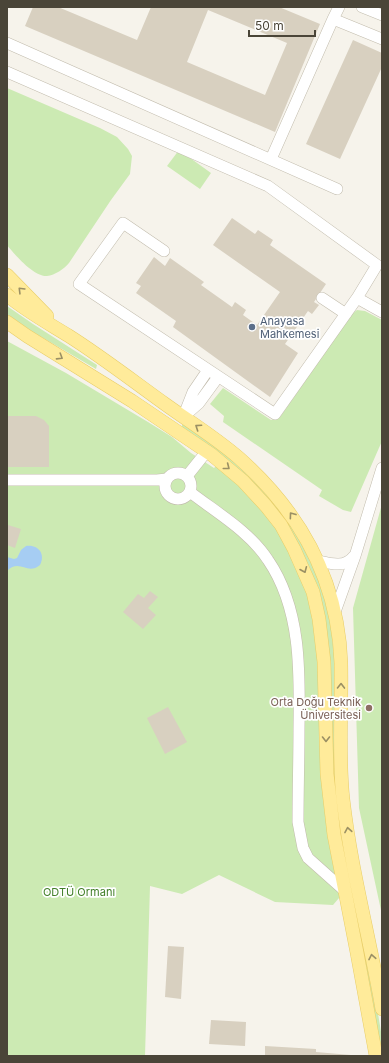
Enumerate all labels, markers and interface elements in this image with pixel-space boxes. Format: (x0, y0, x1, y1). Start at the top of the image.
scale bar (249, 12, 315, 38)
text: 50 m (255, 18, 284, 33)
one-way arrow (18, 287, 26, 295)
place label: Anayasa Mahkemesi (260, 314, 319, 341)
marker: Anayasa Mahkemesi (247, 322, 257, 332)
one-way arrow (56, 352, 63, 359)
one-way arrow (195, 425, 202, 432)
one-way arrow (222, 462, 229, 469)
one-way arrow (290, 513, 297, 520)
one-way arrow (299, 565, 307, 573)
one-way arrow (337, 683, 345, 689)
place label: Orta Doğu Teknik Üniversitesi (271, 695, 361, 722)
marker: Orta Doğu Teknik Üniversitesi (364, 703, 374, 713)
one-way arrow (322, 736, 330, 742)
one-way arrow (344, 827, 352, 833)
park label: ODTÜ Ormanı (43, 885, 115, 899)
one-way arrow (369, 954, 377, 960)

